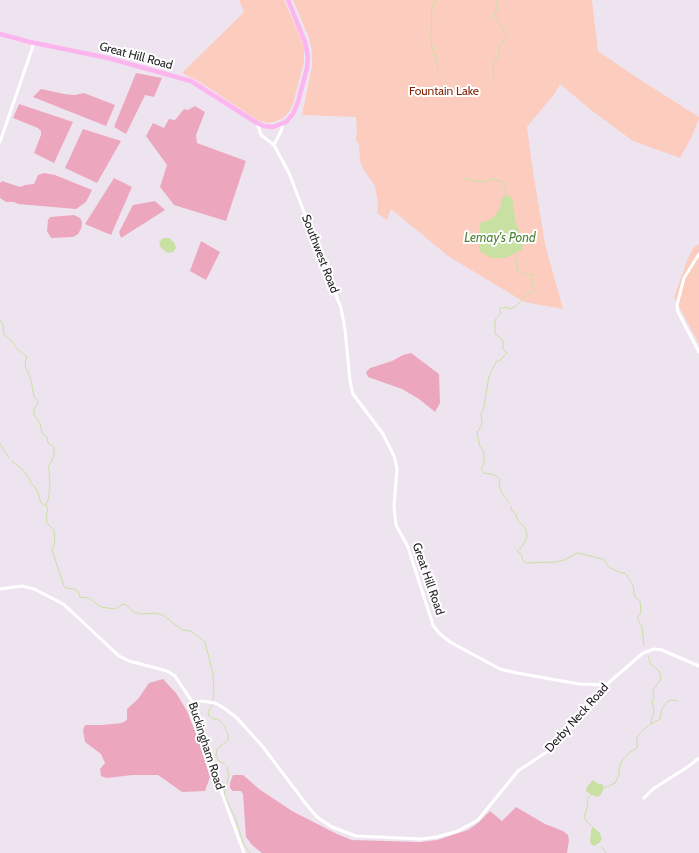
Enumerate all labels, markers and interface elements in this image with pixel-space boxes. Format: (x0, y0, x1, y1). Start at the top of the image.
street label: Great Hill Road (98, 39, 174, 73)
park label: Fountain Lake (409, 84, 479, 98)
street label: Southwest Road (298, 213, 342, 295)
water label: Lemay's Pond (464, 230, 536, 246)
street label: Great Hill Road (409, 541, 447, 617)
street label: Derby Neck Road (542, 681, 612, 755)
street label: Buckingham Road (185, 701, 227, 791)

